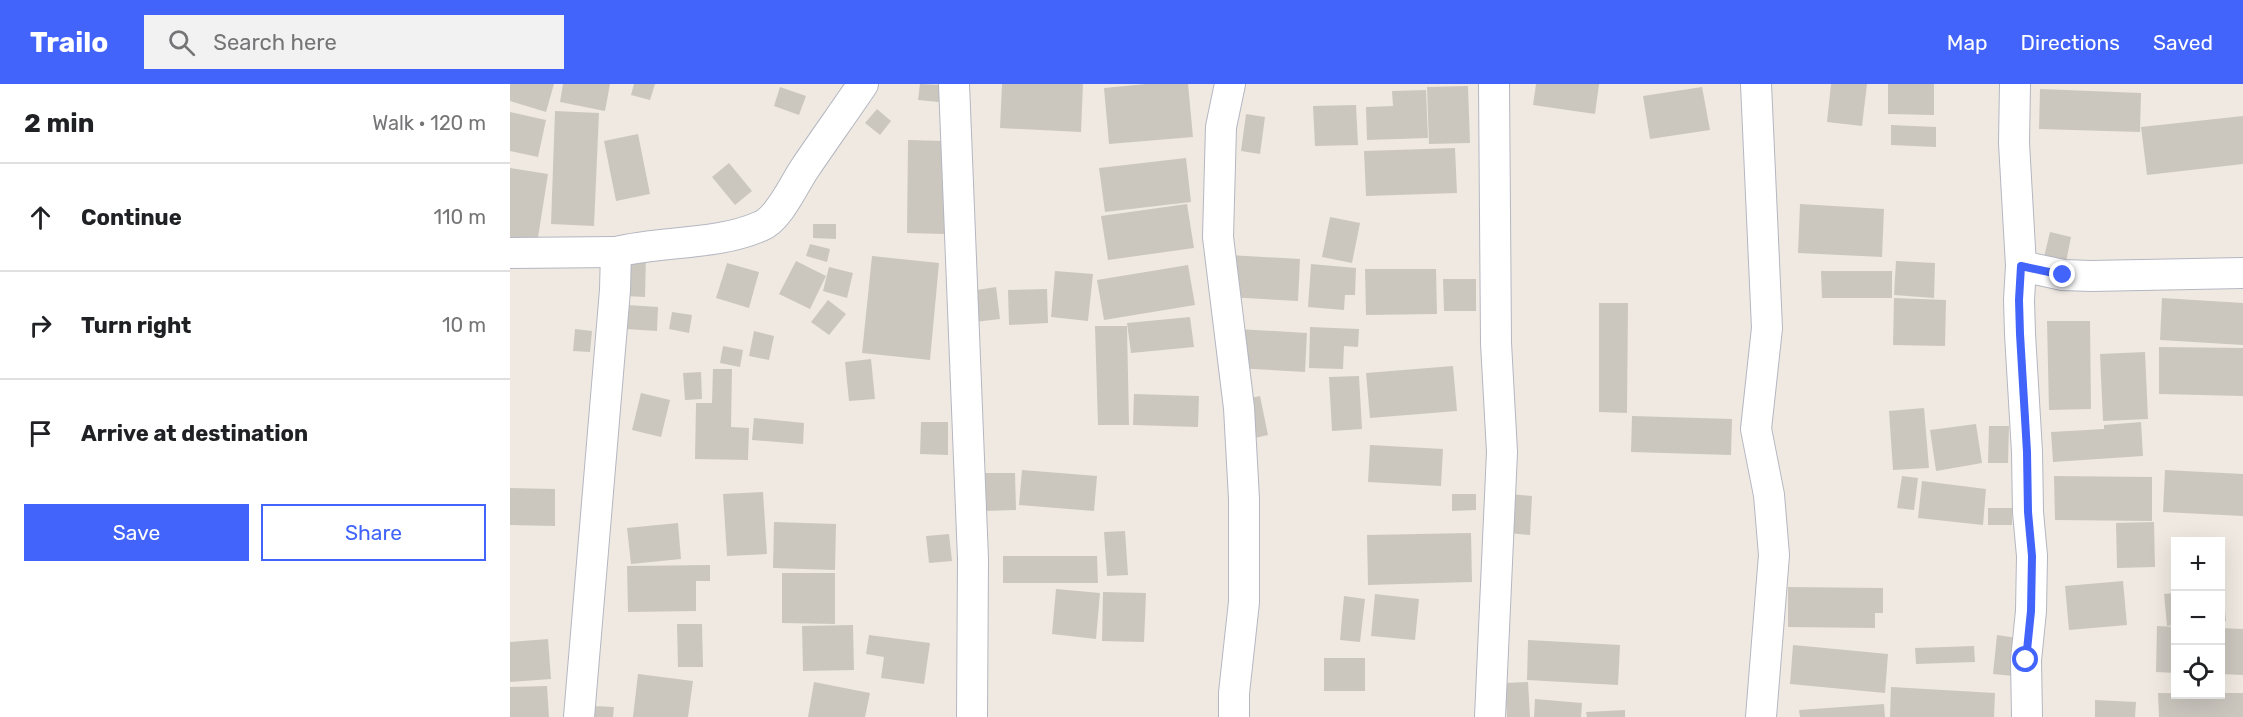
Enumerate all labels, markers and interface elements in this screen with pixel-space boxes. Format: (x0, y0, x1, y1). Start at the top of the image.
search box (144, 15, 564, 69)
text: Trailo (30, 26, 108, 59)
icon: search (165, 26, 198, 59)
text: Search here (213, 29, 337, 56)
text: Map (1947, 30, 1988, 55)
text: Directions (2021, 30, 2120, 55)
text: Saved (2153, 30, 2213, 55)
text: 2 min (24, 108, 94, 139)
text: Walk · 120 m (372, 111, 486, 135)
icon: ahead (24, 201, 57, 234)
text: Continue (81, 204, 182, 231)
text: 110 m (434, 205, 486, 229)
route end (2049, 261, 2075, 287)
icon: right (24, 309, 57, 342)
text: Turn right (81, 312, 191, 339)
text: 10 m (442, 313, 486, 337)
icon: arrive (24, 417, 57, 450)
text: Arrive at destination (81, 420, 308, 447)
button: Save (24, 504, 249, 561)
button: Share (261, 504, 486, 561)
map controls (2171, 537, 2225, 699)
button: + (2171, 537, 2225, 591)
button: − (2171, 591, 2225, 645)
button: locate (2171, 645, 2225, 699)
route start (2012, 646, 2038, 672)

